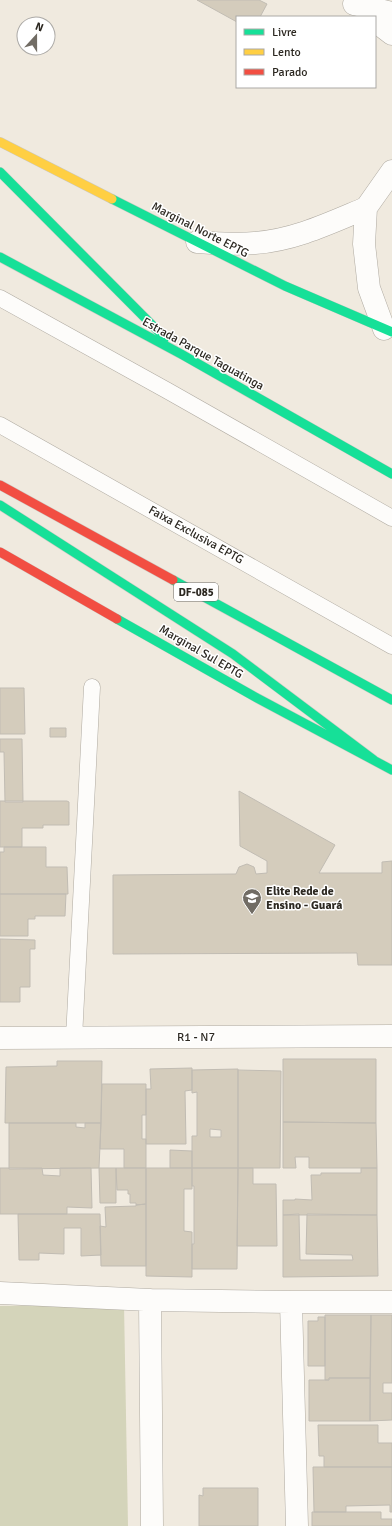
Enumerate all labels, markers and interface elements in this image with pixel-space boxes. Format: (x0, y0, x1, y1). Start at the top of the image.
north arrow (16, 16, 56, 56)
legend (236, 16, 376, 88)
text: N (34, 20, 45, 35)
text: Livre (272, 25, 297, 40)
text: Lento (272, 45, 301, 60)
text: Parado (272, 65, 308, 80)
street label: Marginal Norte EPTG (149, 199, 251, 261)
street label: Estrada Parque Taguatinga (140, 314, 266, 394)
street label: Faixa Exclusiva EPTG (146, 503, 246, 567)
road number: DF-085 (174, 583, 218, 601)
street label: Marginal Sul EPTG (156, 622, 246, 682)
place label: Elite Rede de Ensino - Guará (266, 884, 342, 913)
school or university icon: Elite Rede de Ensino - Guará (241, 887, 263, 915)
street label: R1 - N7 (177, 1030, 215, 1045)

